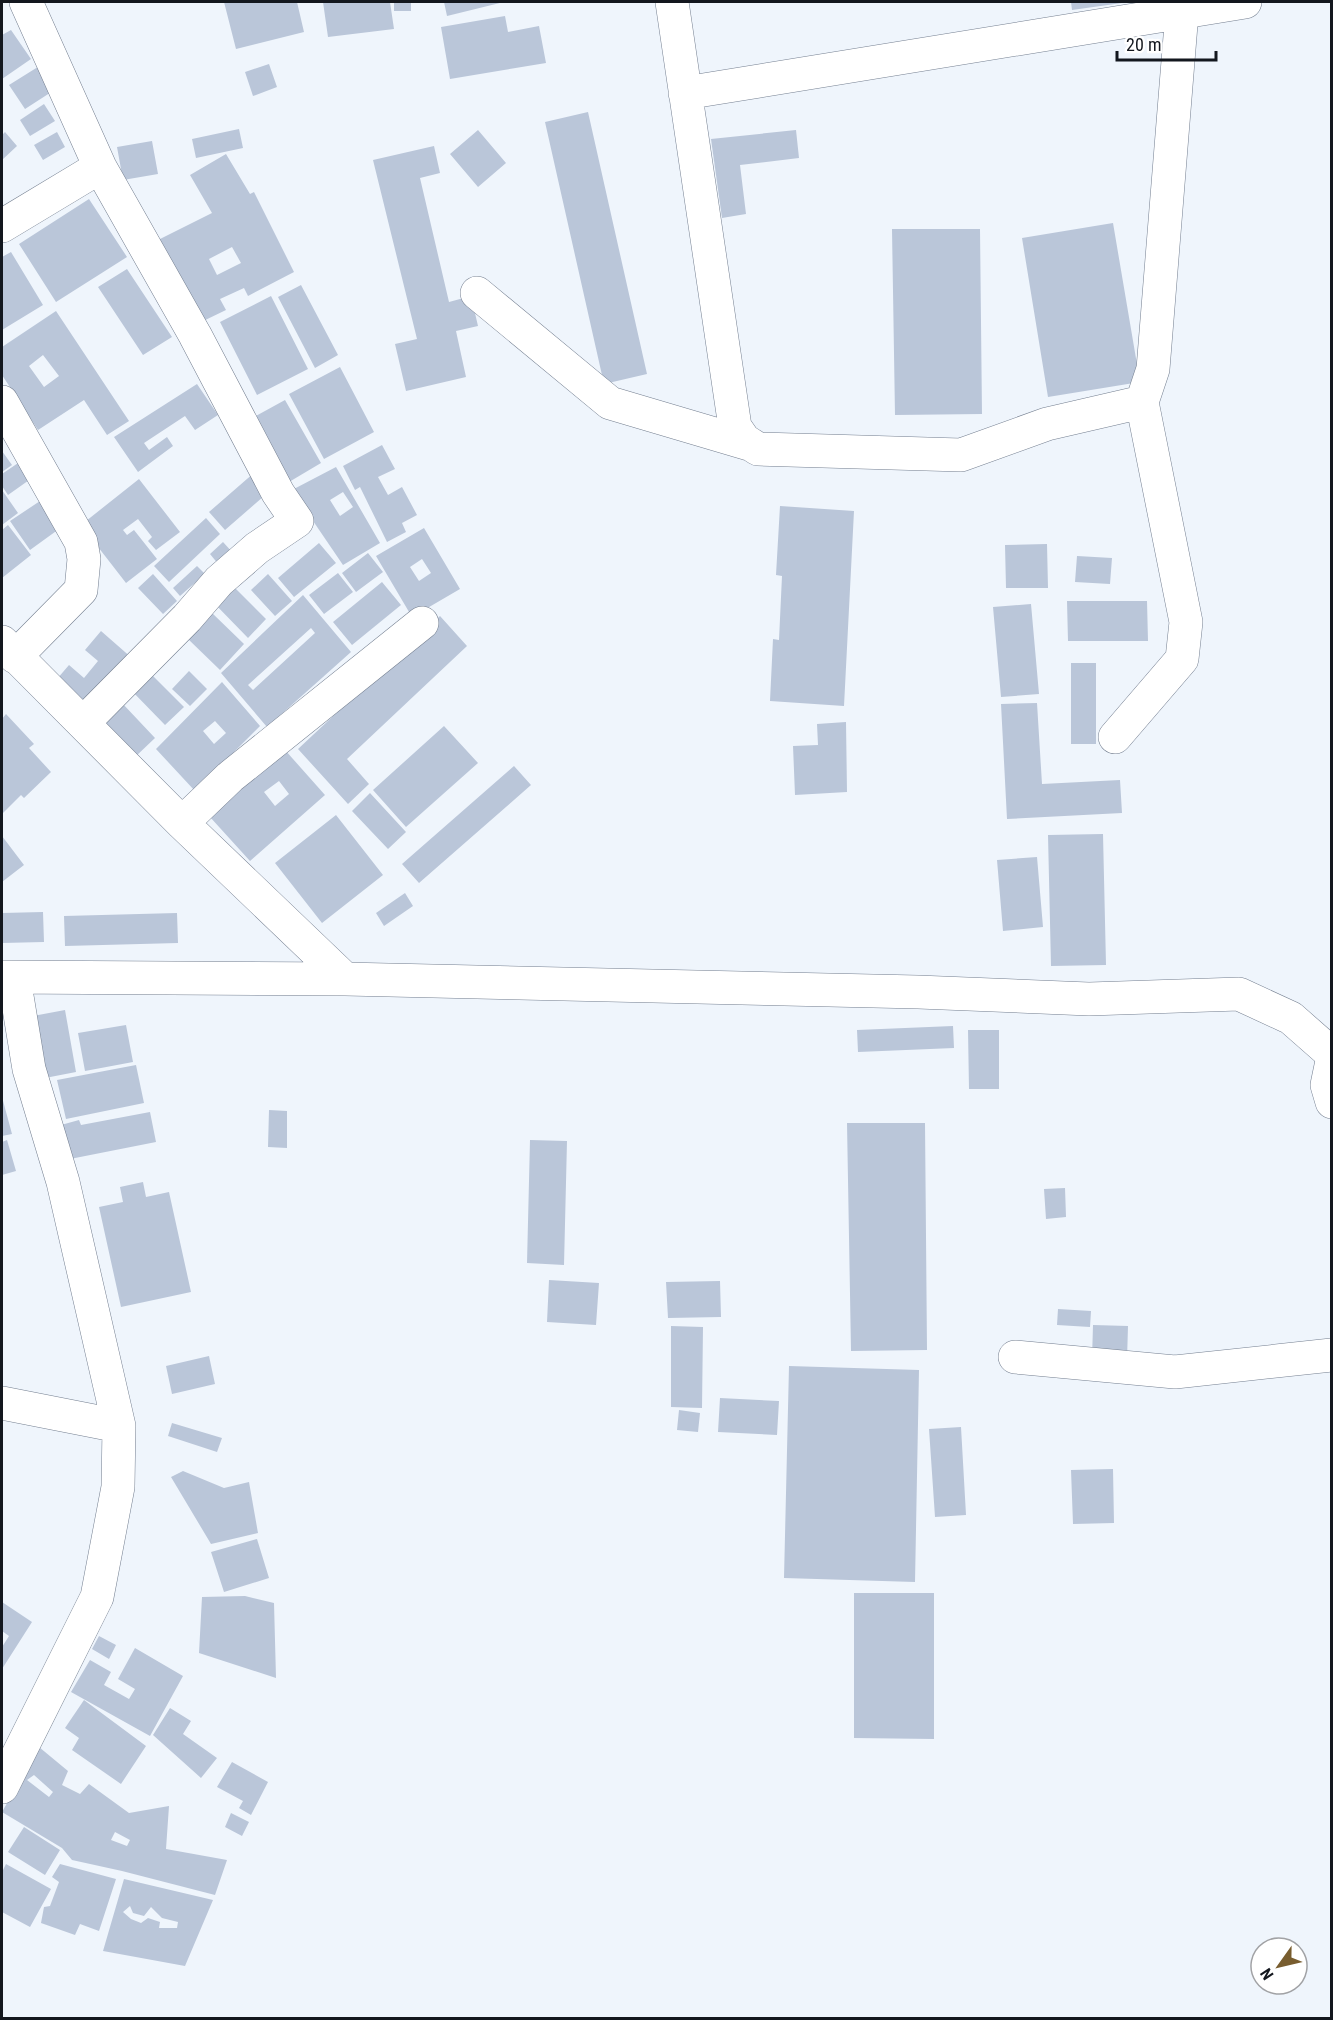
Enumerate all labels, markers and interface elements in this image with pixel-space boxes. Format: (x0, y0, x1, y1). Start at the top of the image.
scale bar (1117, 24, 1216, 62)
text: 20 m (1126, 34, 1161, 55)
north arrow (1249, 1936, 1309, 1996)
text: N (1256, 1965, 1278, 1983)

